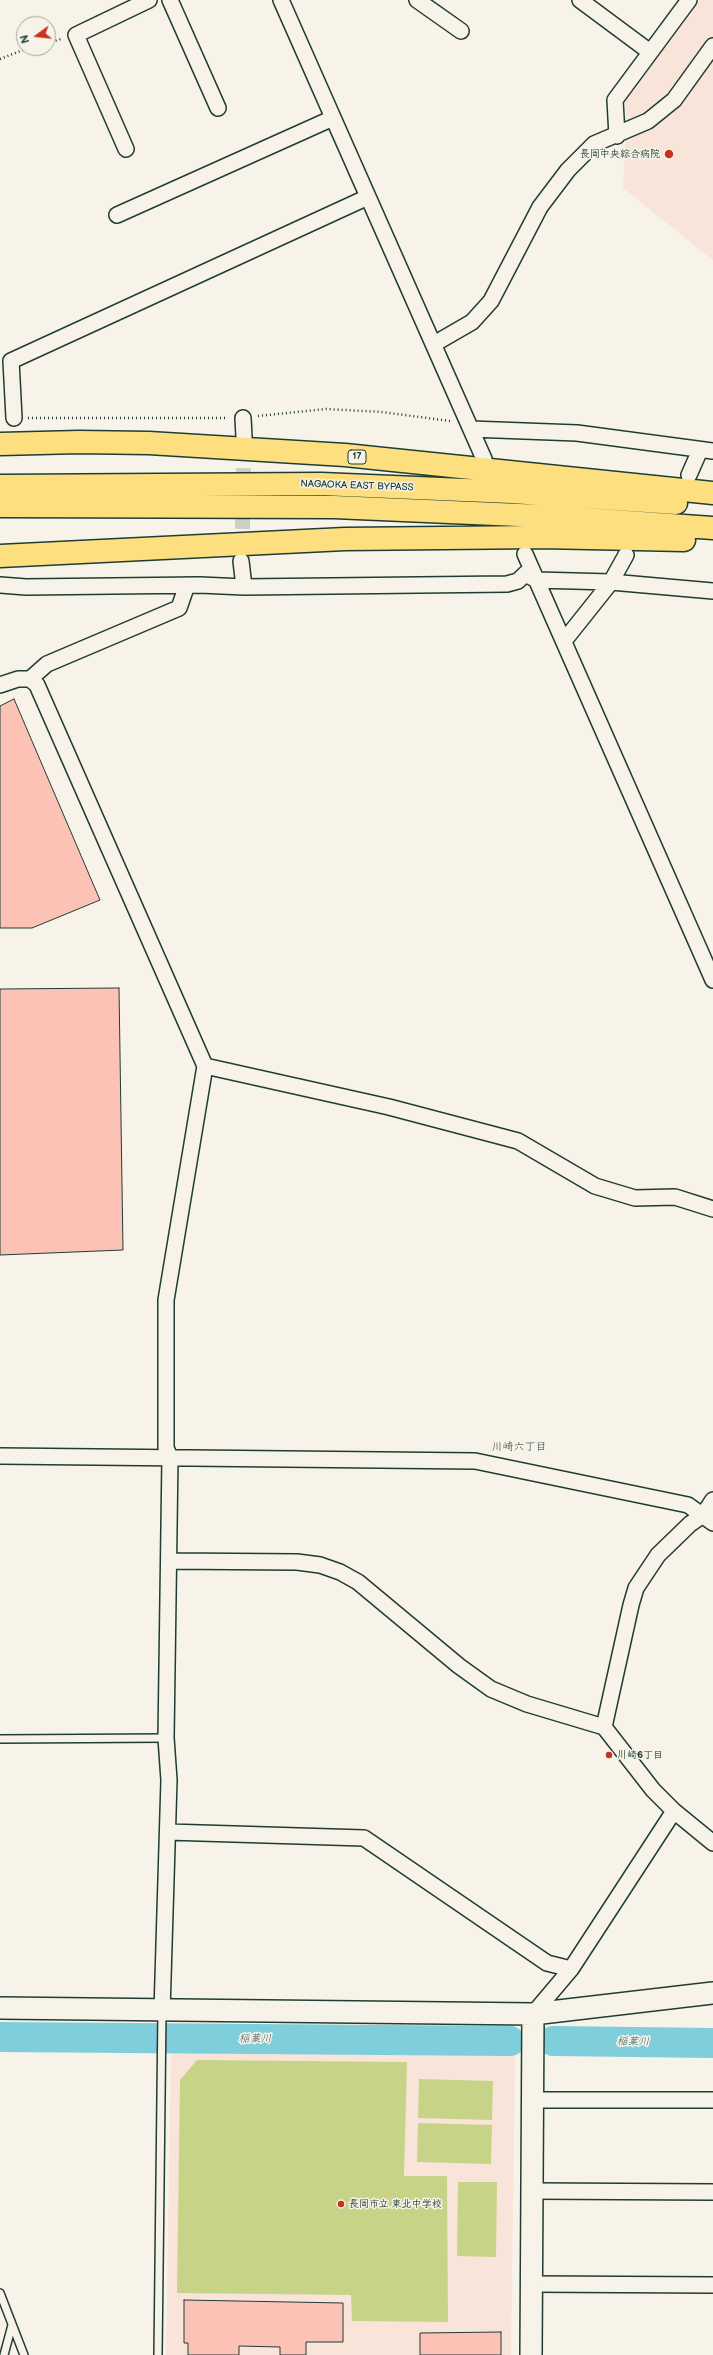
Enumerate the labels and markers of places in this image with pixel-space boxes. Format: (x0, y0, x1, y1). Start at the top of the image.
place label: 長岡中央綜合病院 (580, 148, 660, 160)
marker: 長岡中央綜合病院 (663, 148, 675, 160)
place label: 川崎6丁目 (617, 1749, 663, 1761)
marker: 川崎6丁目 (604, 1750, 614, 1760)
place label: 長岡市立 東北中学校 (349, 2198, 442, 2210)
marker: 長岡市立 東北中学校 (336, 2199, 346, 2209)

